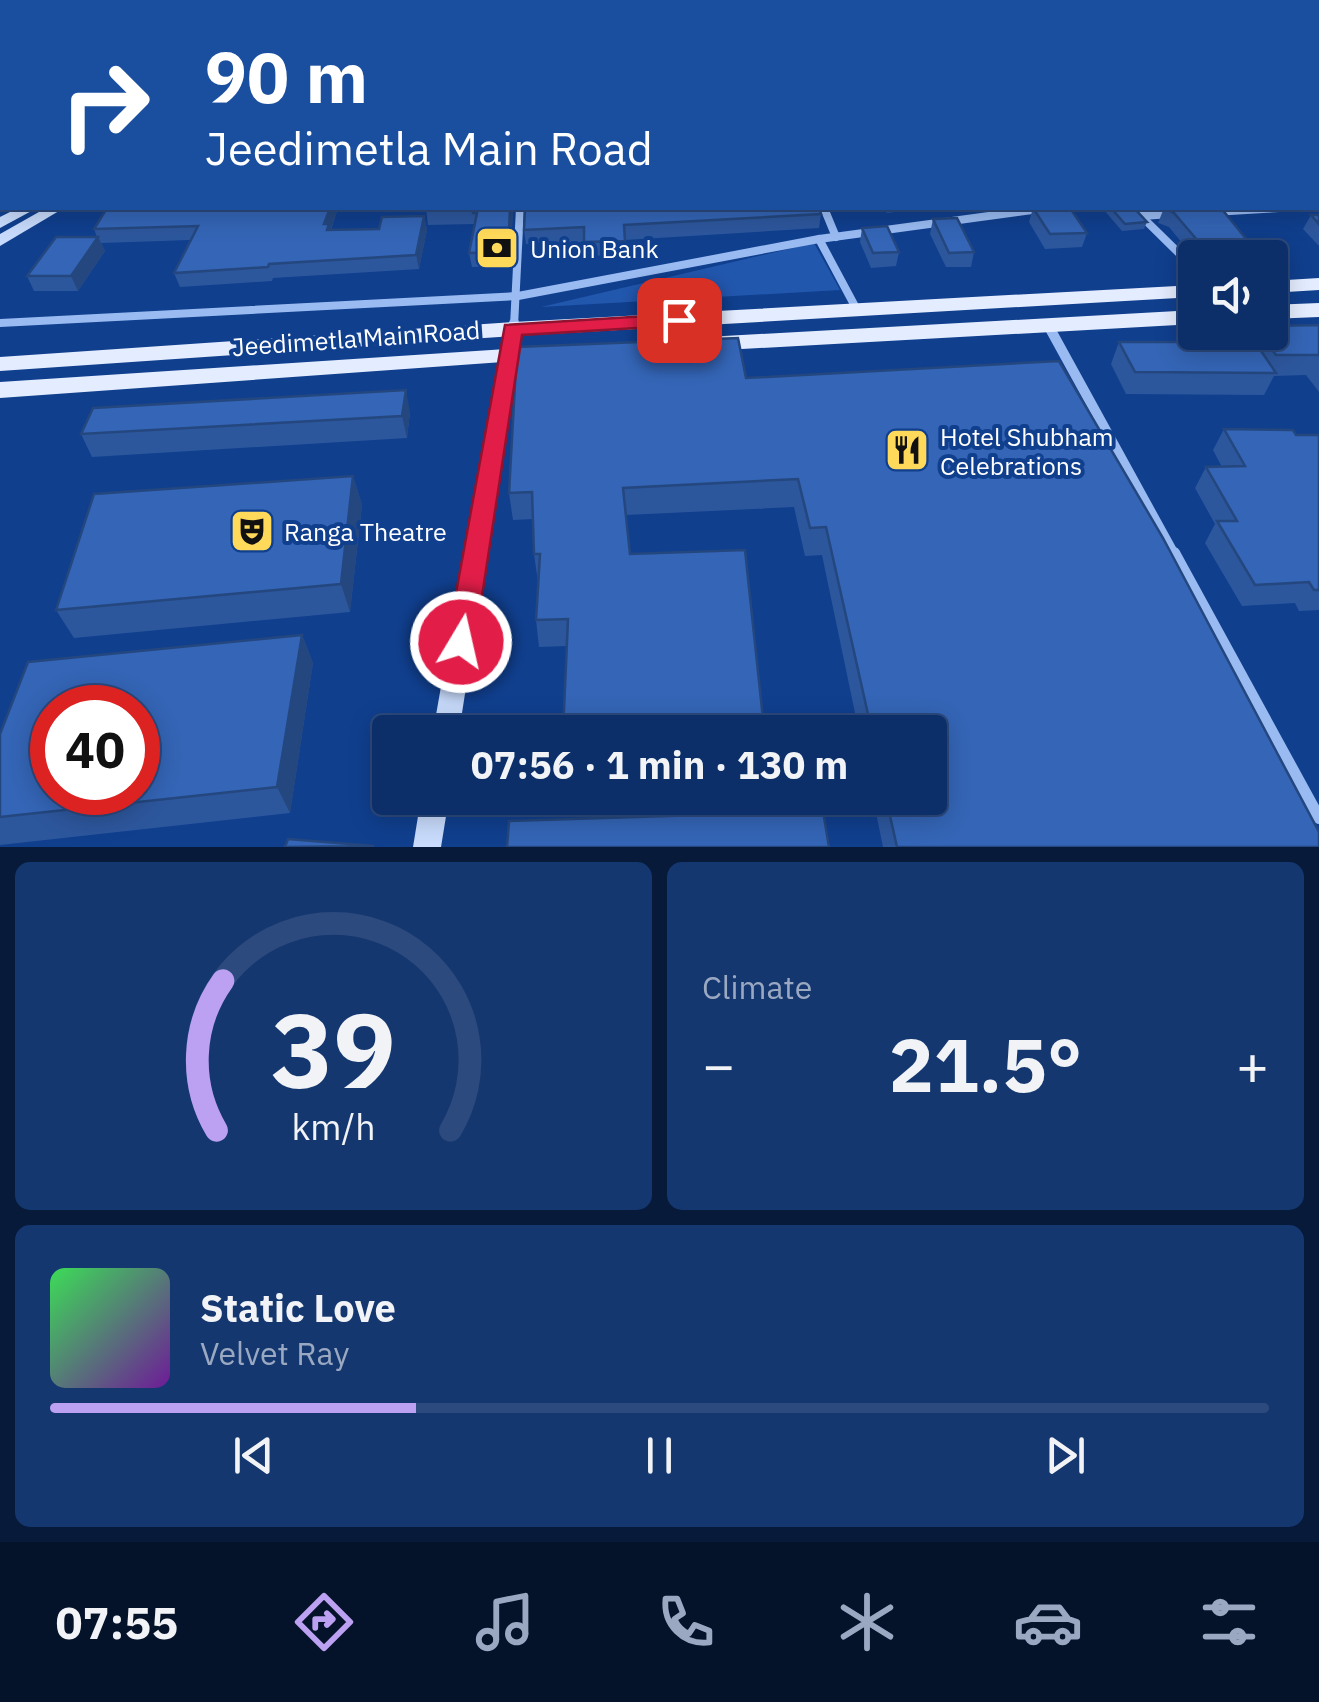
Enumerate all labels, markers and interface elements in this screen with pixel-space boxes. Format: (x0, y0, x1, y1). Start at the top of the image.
text: 90 m (205, 31, 368, 122)
icon: right (40, 40, 170, 170)
text: Jeedimetla Main Road (205, 119, 653, 177)
bank icon: Union Bank (474, 225, 520, 271)
place label: Union Bank (530, 232, 659, 265)
map controls (1178, 240, 1288, 350)
button: sound (1178, 240, 1288, 350)
pin (637, 278, 722, 363)
icon: arrive (652, 293, 707, 348)
street label: Jeedimetla Main Road (231, 313, 481, 363)
place label: Hotel Shubham Celebrations (940, 420, 1114, 482)
restaurant icon: Hotel Shubham Celebrations (884, 427, 930, 473)
theatre icon: Ranga Theatre (229, 508, 275, 554)
place label: Ranga Theatre (284, 515, 447, 548)
position arrow (409, 590, 513, 694)
speed limit sign: 40 (30, 685, 160, 815)
text: 07:56 · 1 min · 130 m (471, 740, 848, 789)
text: Climate (702, 966, 812, 1008)
text: 39 (271, 981, 396, 1117)
text: 21.5° (889, 1015, 1082, 1113)
text: − (702, 1029, 735, 1100)
text: + (1236, 1029, 1269, 1100)
text: km/h (291, 1103, 376, 1150)
text: Static Love (200, 1283, 396, 1332)
text: Velvet Ray (200, 1332, 349, 1374)
icon: previous (226, 1428, 281, 1483)
icon: pause (632, 1428, 687, 1483)
icon: next (1038, 1428, 1093, 1483)
icon: directions (289, 1587, 359, 1657)
icon: music (470, 1587, 540, 1657)
icon: phone (651, 1587, 721, 1657)
icon: climate (832, 1587, 902, 1657)
icon: car (1013, 1587, 1083, 1657)
icon: filters (1194, 1587, 1264, 1657)
text: 07:55 (55, 1593, 178, 1651)

